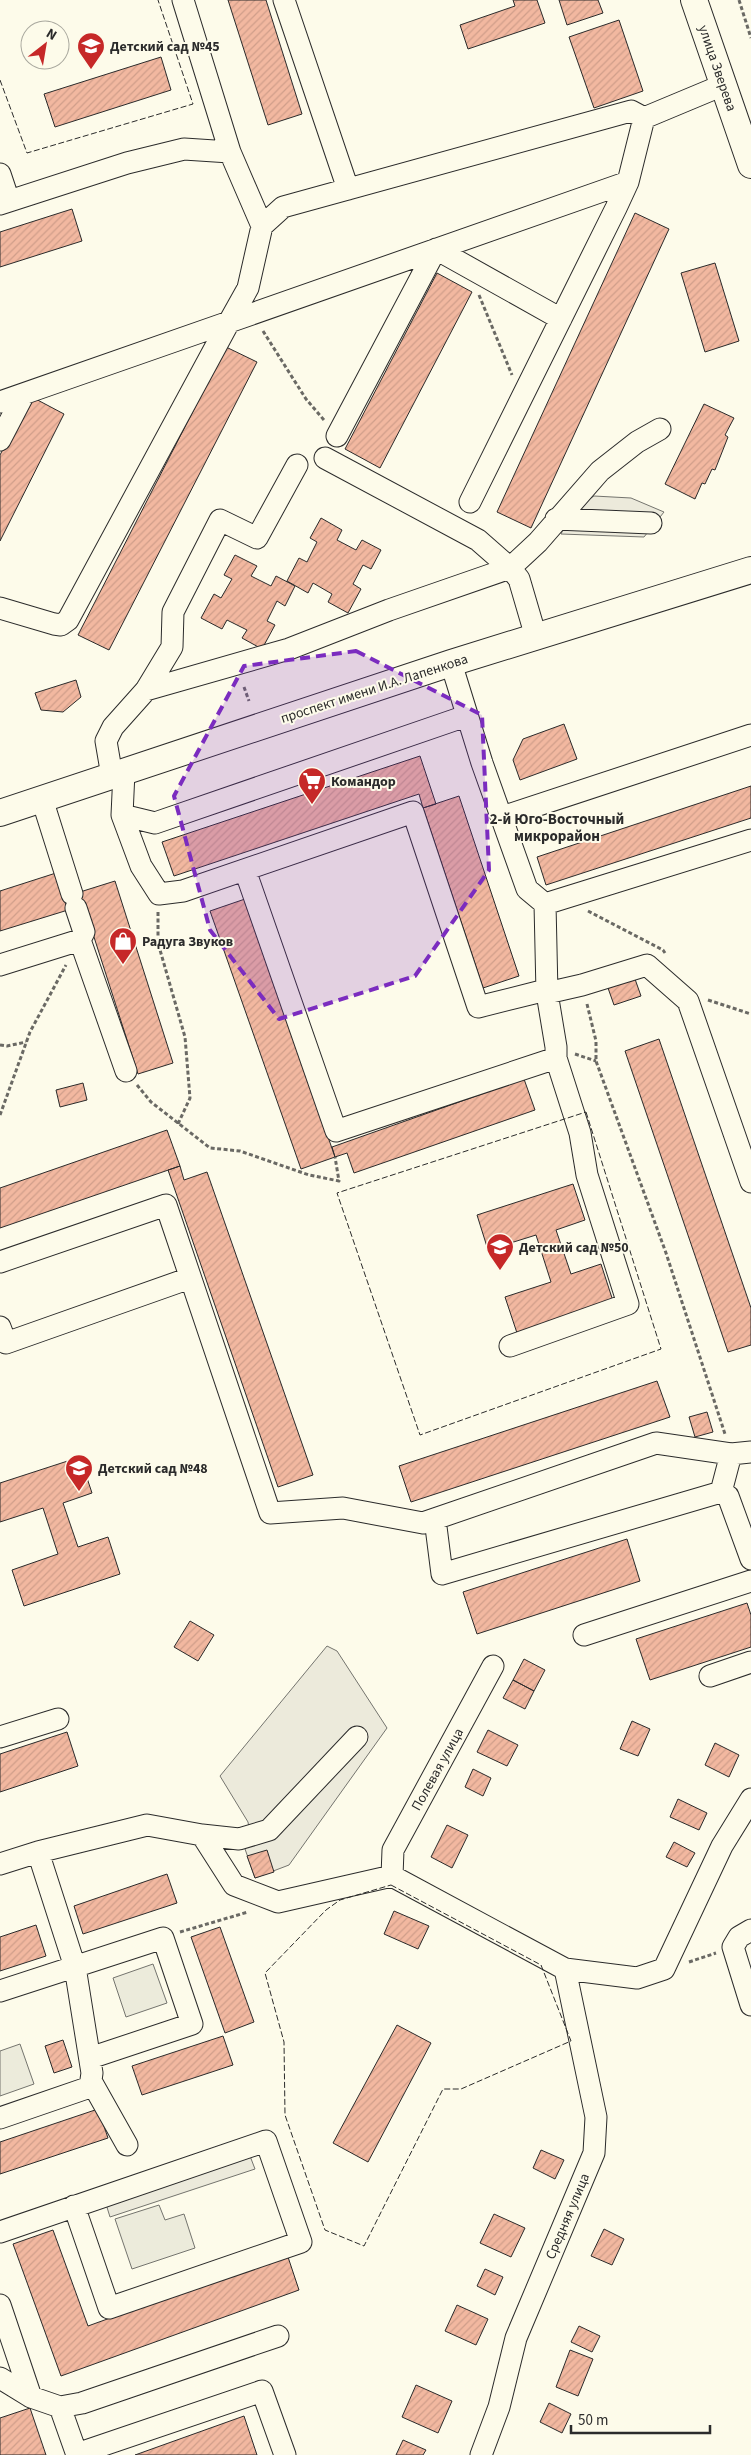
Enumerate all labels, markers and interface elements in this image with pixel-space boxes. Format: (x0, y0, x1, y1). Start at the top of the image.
north arrow (20, 20, 70, 70)
street label: улица Зверева (693, 22, 741, 114)
text: N (42, 24, 60, 46)
school or university icon: Детский сад №45 (76, 31, 106, 70)
place label: Детский сад №45 (110, 37, 220, 57)
street label: проспект имени И.А. Лапенкова (278, 649, 471, 729)
supermarket icon: Командор (297, 766, 327, 805)
place label: Командор (331, 772, 396, 792)
district label: 2-й Юго-Восточный микрорайон (490, 809, 624, 847)
shop icon: Радуга Звуков (108, 926, 138, 965)
place label: Радуга Звуков (142, 932, 233, 952)
school or university icon: Детский сад №50 (485, 1232, 515, 1271)
place label: Детский сад №50 (519, 1238, 629, 1258)
school or university icon: Детский сад №48 (64, 1453, 94, 1492)
place label: Детский сад №48 (98, 1459, 208, 1479)
street label: Полевая улица (407, 1724, 469, 1815)
street label: Средняя улица (541, 2170, 595, 2263)
scale bar (571, 2402, 710, 2434)
text: 50 m (578, 2410, 608, 2431)

